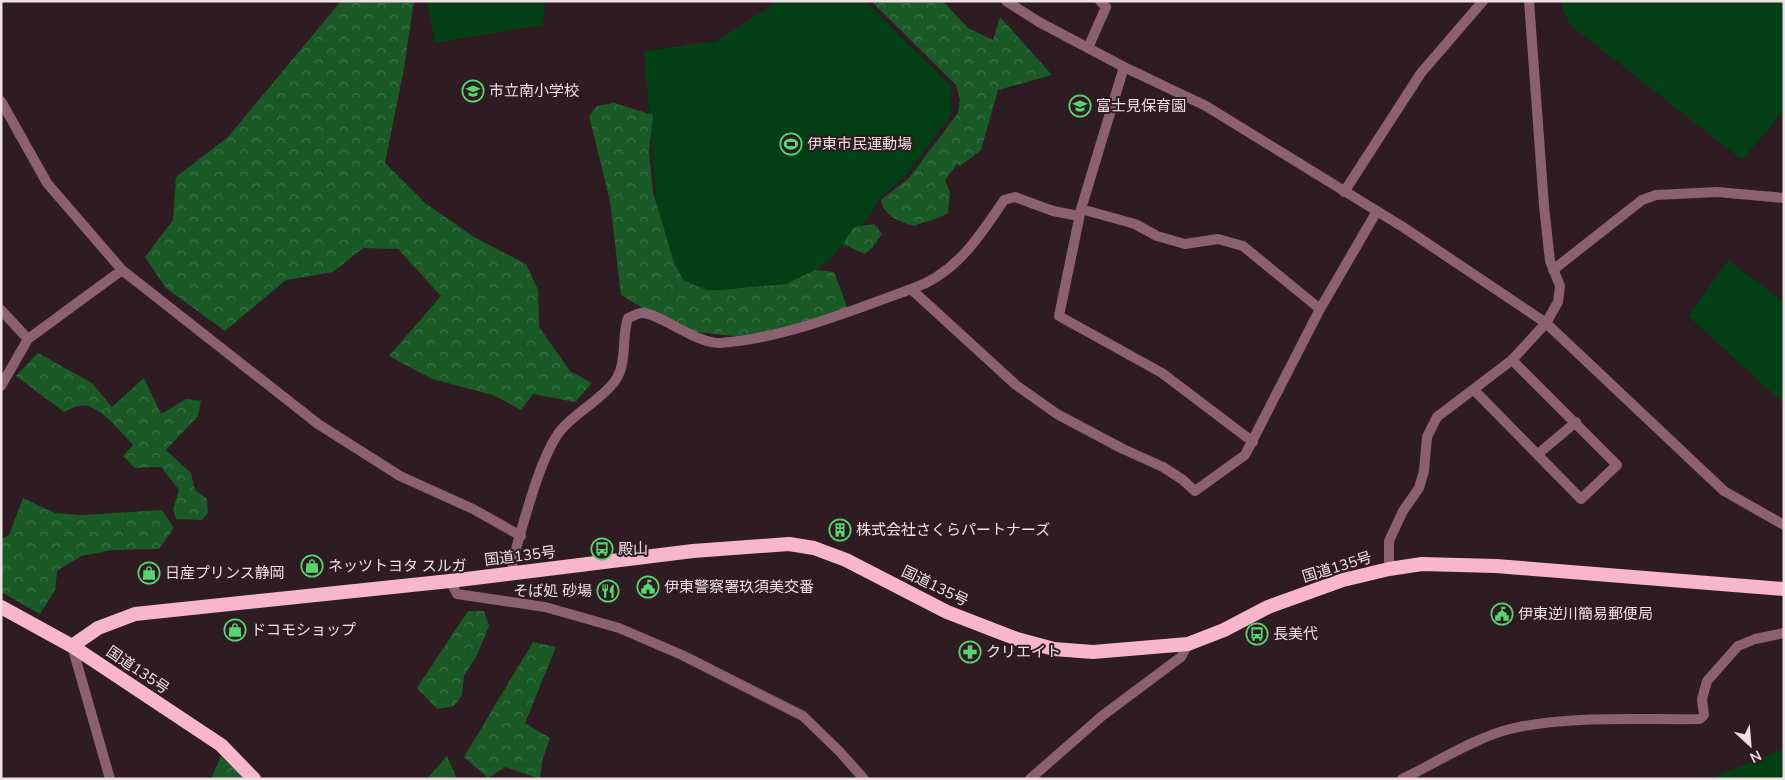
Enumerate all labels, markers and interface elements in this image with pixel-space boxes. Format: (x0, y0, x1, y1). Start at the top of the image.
school or university icon: 市立南小学校 (461, 79, 485, 103)
place label: 市立南小学校 (489, 81, 579, 101)
school or university icon: 富士見保育園 (1068, 94, 1092, 118)
place label: 富士見保育園 (1096, 96, 1186, 116)
sports icon: 伊東市民運動場 (779, 132, 803, 156)
place label: 伊東市民運動場 (807, 134, 912, 154)
building icon: 株式会社さくらパートナーズ (828, 518, 852, 542)
place label: 株式会社さくらパートナーズ (856, 520, 1050, 540)
bus stop icon: 殿山 (590, 537, 614, 561)
place label: 殿山 (618, 539, 648, 559)
street label: 国道135号 (483, 542, 557, 570)
street label: 国道135号 (1300, 547, 1374, 587)
shop icon: ネッツトヨタ スルガ (300, 554, 324, 578)
place label: ネッツトヨタ スルガ (328, 556, 466, 576)
shop icon: 日産プリンス静岡 (137, 561, 161, 585)
street label: 国道135号 (898, 561, 972, 611)
place label: 日産プリンス静岡 (165, 563, 285, 583)
public building icon: 伊東警察署玖須美交番 (636, 575, 660, 599)
place label: 伊東警察署玖須美交番 (664, 577, 814, 597)
restaurant icon: そば処 砂場 (596, 579, 620, 603)
place label: そば処 砂場 (513, 581, 592, 601)
public building icon: 伊東逆川簡易郵便局 (1490, 602, 1514, 626)
place label: 伊東逆川簡易郵便局 (1518, 604, 1653, 624)
shop icon: ドコモショップ (223, 618, 247, 642)
place label: ドコモショップ (251, 620, 356, 640)
bus stop icon: 長美代 (1245, 622, 1269, 646)
place label: 長美代 (1273, 624, 1318, 644)
pharmacy icon: クリエイト (958, 640, 982, 664)
street label: 国道135号 (103, 642, 173, 698)
place label: クリエイト (986, 642, 1061, 662)
north arrow (1725, 720, 1775, 770)
text: N (1747, 745, 1764, 767)

